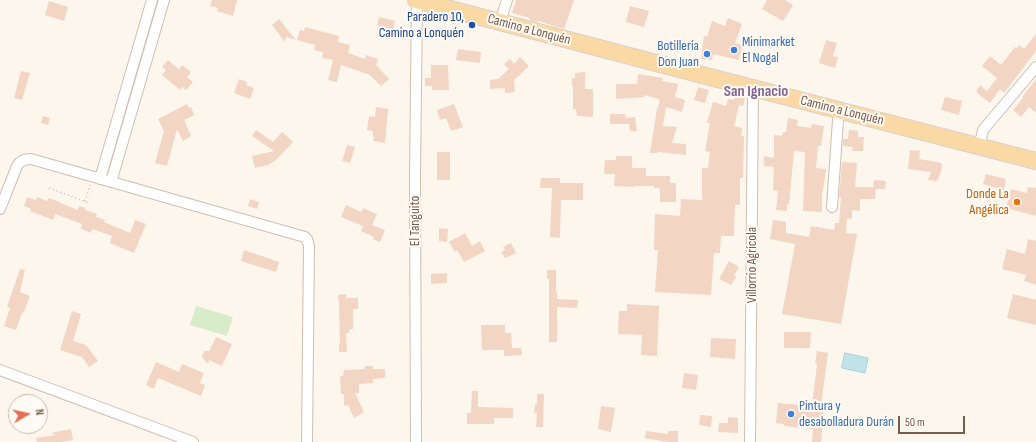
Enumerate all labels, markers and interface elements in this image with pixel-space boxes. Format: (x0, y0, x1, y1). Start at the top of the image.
place label: Paradero 10, Camino a Lonquén (379, 9, 464, 42)
street label: Camino a Lonquén (486, 11, 572, 49)
marker: Paradero 10, Camino a Lonquén (467, 20, 477, 30)
place label: Minimarket El Nogal (742, 34, 795, 66)
place label: Botillería Don Juan (657, 38, 699, 70)
marker: Minimarket El Nogal (729, 45, 739, 55)
marker: Botillería Don Juan (702, 49, 712, 59)
district label: San Ignacio (724, 82, 788, 102)
street label: Camino a Lonquén (799, 93, 885, 129)
place label: Donde La Angélica (966, 186, 1009, 218)
street label: El Tanguito (407, 196, 423, 246)
marker: Donde La Angélica (1012, 197, 1022, 207)
street label: Villorrio Agrícola (744, 227, 760, 303)
north arrow (8, 394, 48, 434)
place label: Pintura y desabolladura Durán (799, 398, 894, 430)
text: N (32, 408, 46, 416)
scale bar (900, 408, 967, 434)
marker: Pintura y desabolladura Durán (786, 409, 796, 419)
text: 50 m (905, 415, 925, 430)

